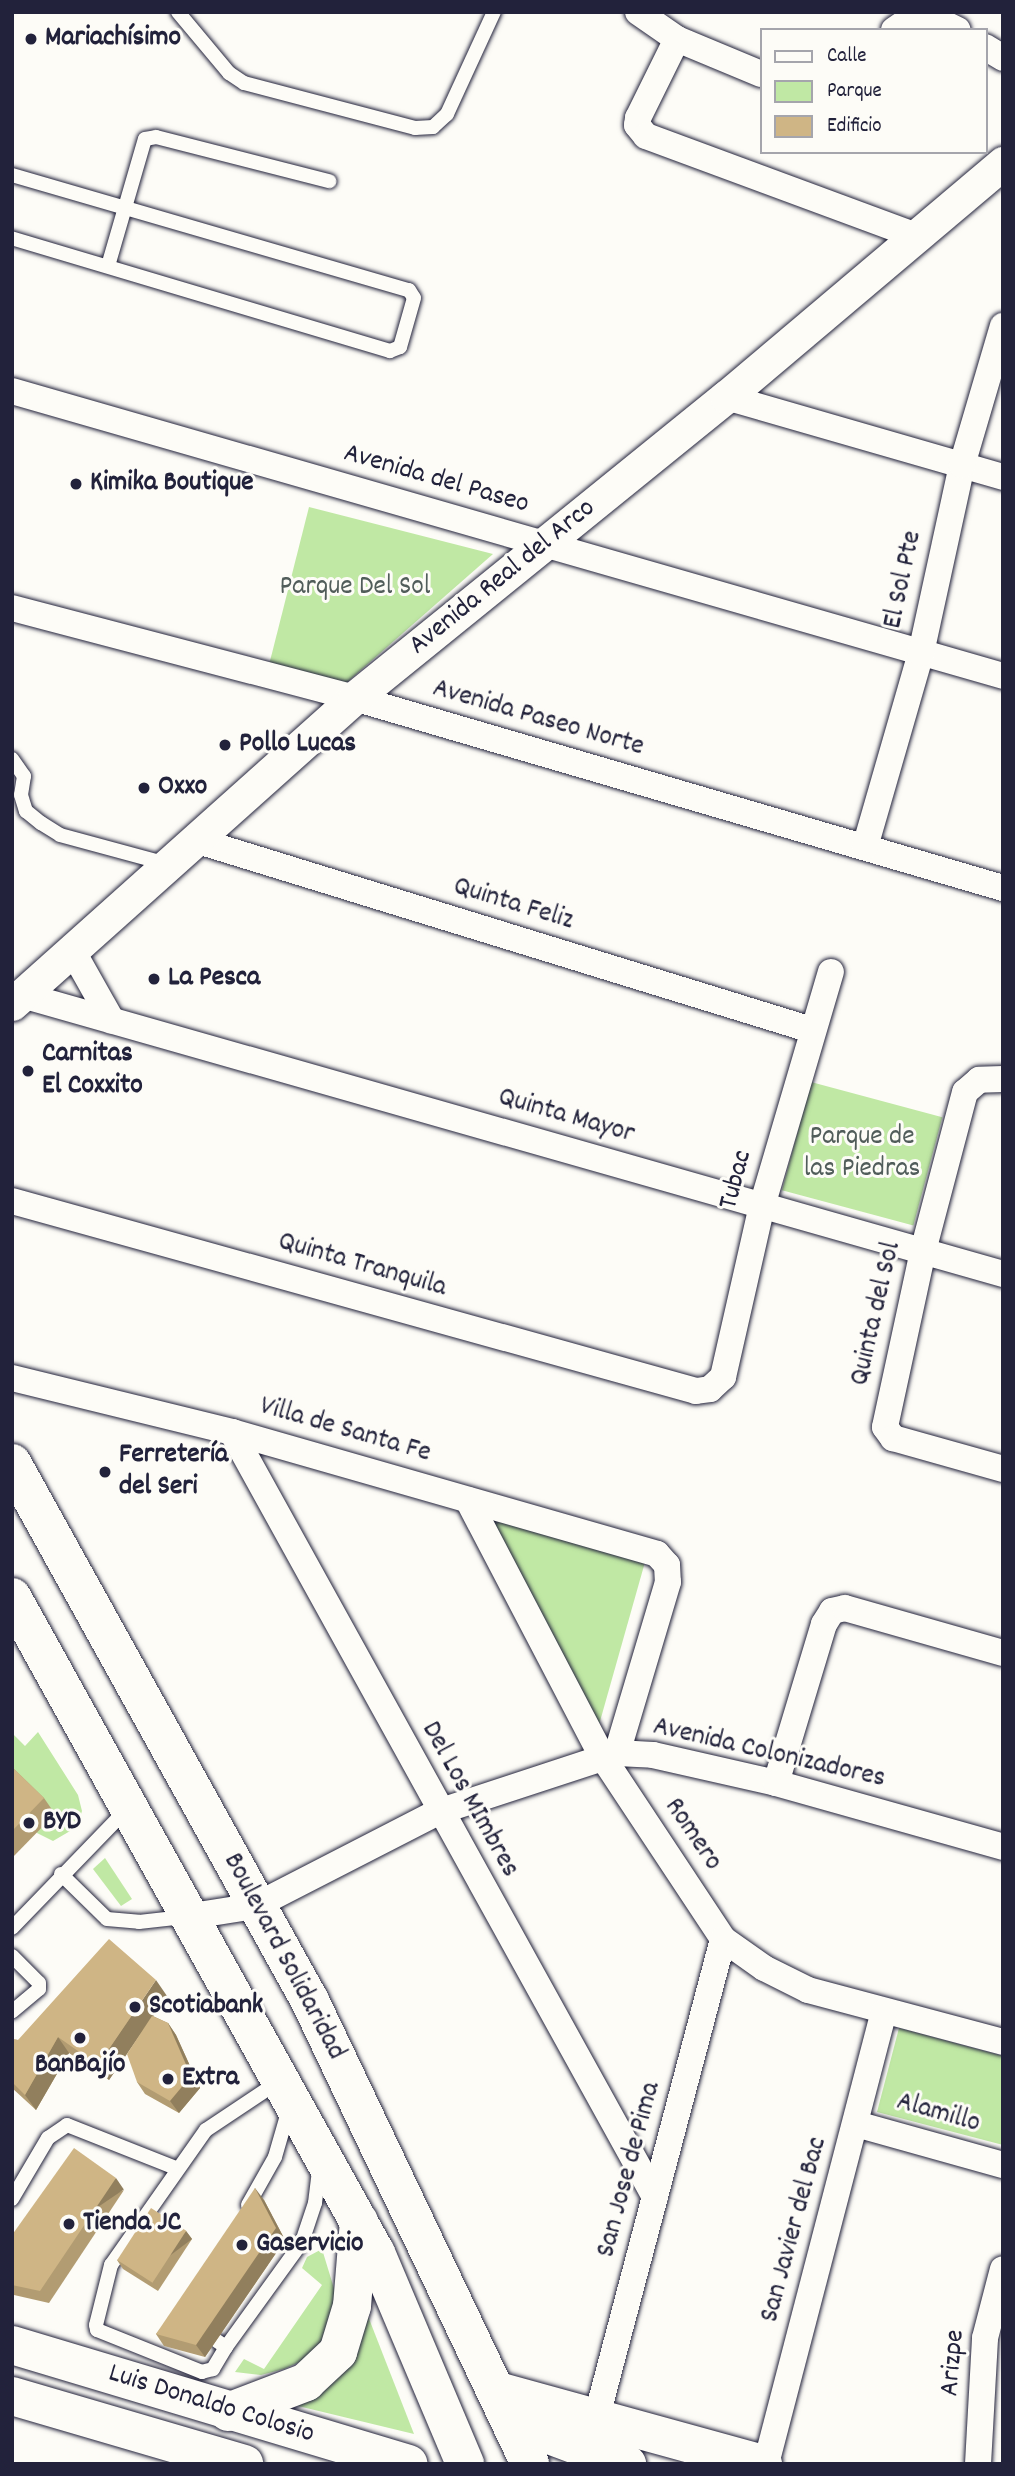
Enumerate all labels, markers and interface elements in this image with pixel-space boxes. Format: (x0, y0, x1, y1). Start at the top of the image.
place label: Mariachísimo (45, 22, 181, 56)
legend (760, 28, 987, 154)
marker: Mariachísimo (23, 31, 39, 47)
text: Calle (827, 42, 866, 72)
text: Parque (827, 77, 882, 107)
text: Edificio (827, 112, 882, 142)
street label: Avenida del Paseo (340, 438, 532, 522)
place label: Kimika Boutique (90, 467, 254, 501)
marker: Kimika Boutique (68, 476, 84, 492)
street label: Avenida Real del Arco (403, 493, 603, 663)
street label: El Sol Pte (877, 528, 931, 632)
park label: Parque Del Sol (280, 571, 430, 605)
street label: Avenida Paseo Norte (429, 673, 647, 765)
place label: Pollo Lucas (239, 728, 356, 762)
marker: Pollo Lucas (217, 737, 233, 753)
place label: Oxxo (158, 771, 207, 805)
marker: Oxxo (136, 780, 152, 796)
street label: Quinta Feliz (449, 871, 577, 939)
place label: La Pesca (168, 962, 260, 996)
marker: La Pesca (146, 971, 162, 987)
place label: Carnitas El Coxxito (42, 1038, 143, 1104)
marker: Carnitas El Coxxito (20, 1063, 36, 1079)
street label: Quinta Mayor (494, 1082, 638, 1152)
park label: Parque de las Piedras (804, 1121, 920, 1187)
street label: Tubac (713, 1147, 761, 1213)
street label: Quinta Tranquila (274, 1226, 450, 1306)
street label: Quinta del Sol (844, 1239, 910, 1389)
street label: Villa de Santa Fe (256, 1391, 434, 1471)
place label: Ferretería del Seri (119, 1439, 228, 1505)
marker: Ferretería del Seri (97, 1464, 113, 1480)
street label: Avenida Colonizadores (650, 1711, 888, 1797)
street label: Del Los MImbres (412, 1716, 526, 1884)
street label: Romero (656, 1792, 728, 1878)
place label: BYD (43, 1806, 81, 1840)
marker: BYD (21, 1815, 37, 1831)
street label: Boulevard Solidaridad (214, 1848, 352, 2066)
place label: Scotiabank (149, 1990, 263, 2024)
marker: Scotiabank (127, 1999, 143, 2015)
marker: BanBajío (72, 2030, 88, 2046)
place label: BanBajío (35, 2049, 125, 2083)
place label: Extra (182, 2062, 239, 2096)
marker: Extra (160, 2071, 176, 2087)
street label: San Jose de Pima (590, 2079, 670, 2261)
street label: Alamillo (892, 2086, 984, 2142)
street label: San Javier del Bac (754, 2134, 836, 2326)
place label: Tienda JC (83, 2207, 181, 2241)
marker: Tienda JC (61, 2216, 77, 2232)
place label: Gaservicio (256, 2228, 363, 2262)
marker: Gaservicio (234, 2237, 250, 2253)
street label: Arizpe (934, 2328, 974, 2398)
street label: Luis Donaldo Colosio (104, 2358, 318, 2452)

